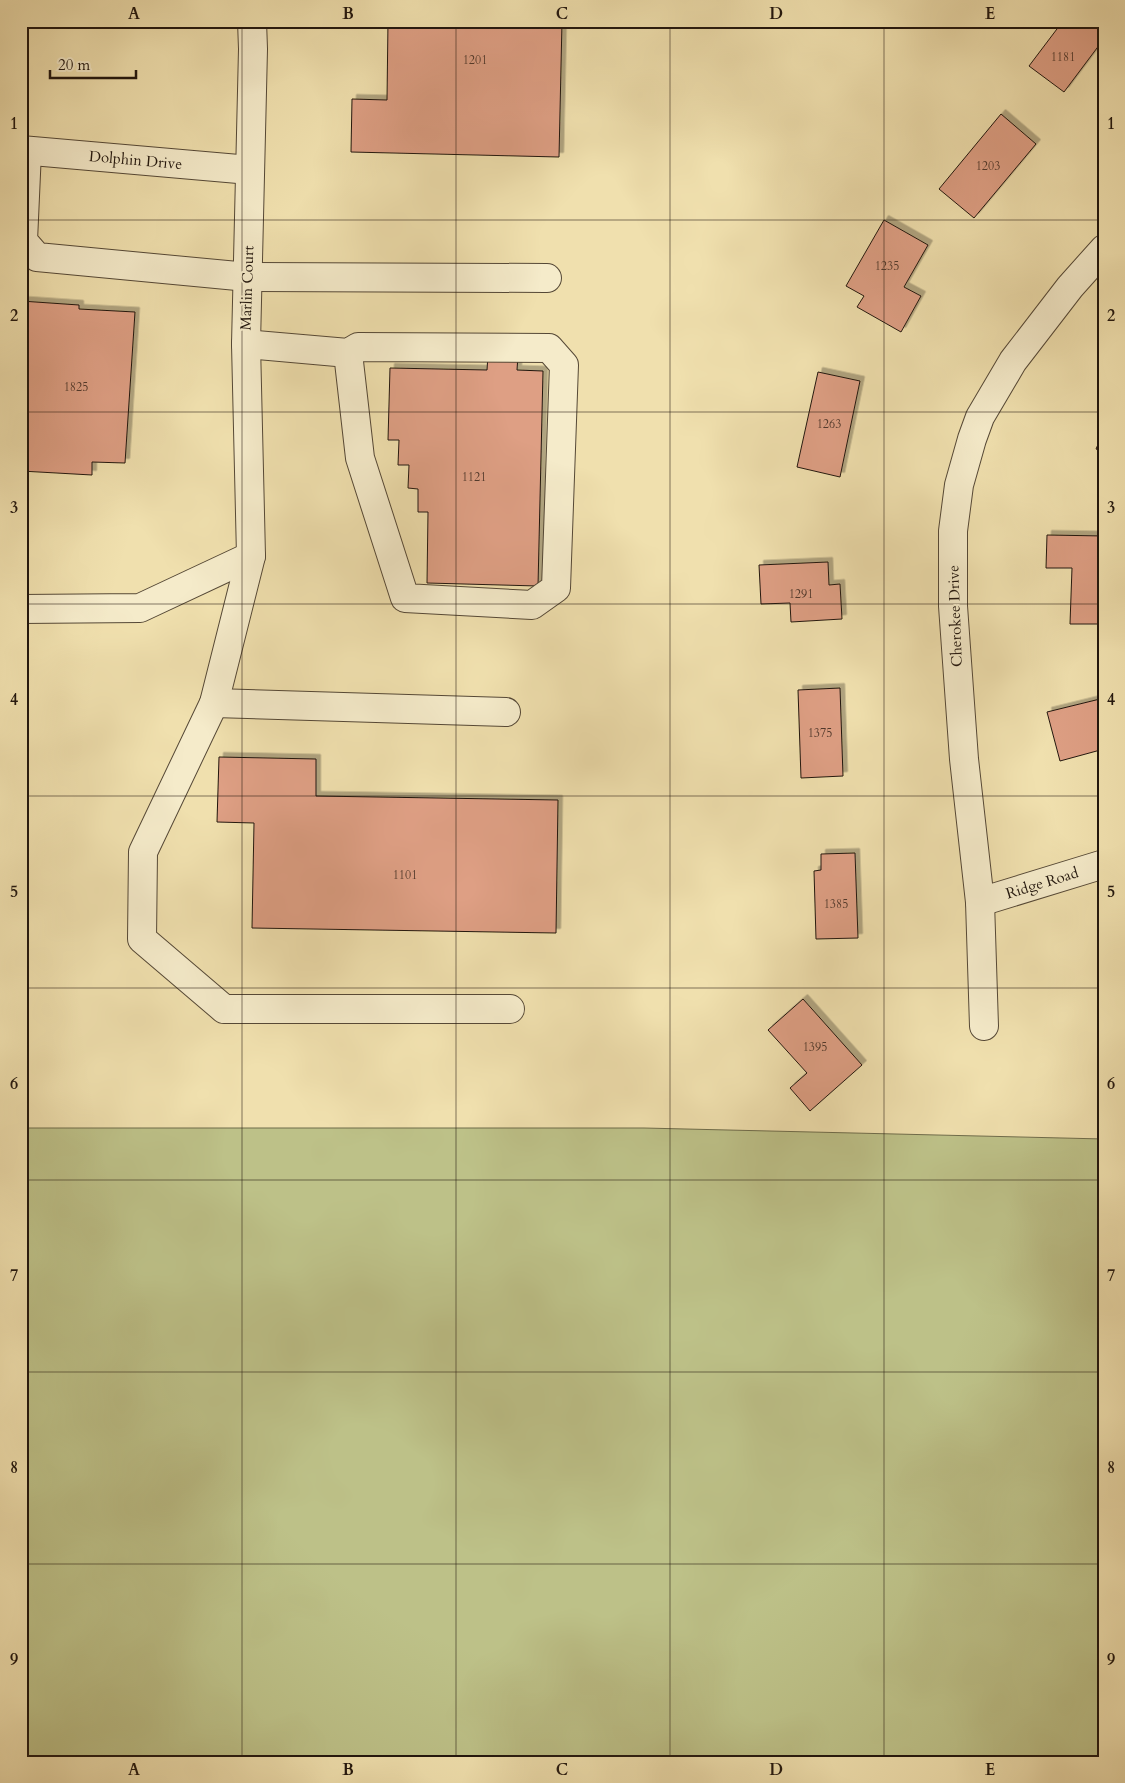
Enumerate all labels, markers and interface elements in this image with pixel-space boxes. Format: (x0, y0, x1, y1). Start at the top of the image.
text: A (128, 3, 140, 25)
text: B (342, 3, 354, 25)
text: C (556, 3, 568, 25)
text: D (769, 3, 783, 25)
text: E (985, 3, 995, 25)
scale bar (50, 48, 136, 80)
house number: 1181 (1051, 49, 1075, 65)
house number: 1201 (463, 52, 487, 68)
text: 20 m (58, 55, 90, 75)
text: 1 (10, 113, 18, 135)
text: 1 (1107, 113, 1115, 135)
street label: Dolphin Drive (88, 146, 183, 174)
house number: 1203 (976, 158, 1000, 174)
street label: Marlin Court (236, 245, 258, 331)
house number: 1235 (875, 258, 899, 274)
text: 2 (10, 305, 18, 327)
text: 2 (1107, 305, 1115, 327)
house number: 1825 (64, 379, 88, 395)
house number: 1263 (817, 416, 841, 432)
house number: 1121 (462, 469, 486, 485)
text: 3 (10, 497, 18, 519)
text: 3 (1107, 497, 1115, 519)
street label: Cherokee Drive (943, 564, 967, 667)
house number: 1291 (789, 586, 813, 602)
text: 4 (10, 689, 18, 711)
text: 4 (1107, 689, 1115, 711)
house number: 1375 (808, 725, 832, 741)
street label: Ridge Road (1003, 862, 1081, 903)
house number: 1101 (393, 867, 417, 883)
text: 5 (10, 881, 18, 903)
text: 5 (1107, 881, 1115, 903)
house number: 1385 (824, 896, 848, 912)
house number: 1395 (803, 1039, 827, 1055)
text: 6 (10, 1073, 18, 1095)
text: 6 (1107, 1073, 1115, 1095)
text: 7 (10, 1265, 18, 1287)
text: 7 (1107, 1265, 1115, 1287)
text: 8 (10, 1457, 18, 1479)
text: 8 (1107, 1457, 1115, 1479)
text: 9 (10, 1649, 18, 1671)
text: 9 (1107, 1649, 1115, 1671)
text: A (128, 1759, 140, 1781)
text: B (342, 1759, 354, 1781)
text: C (556, 1759, 568, 1781)
text: D (769, 1759, 783, 1781)
text: E (985, 1759, 995, 1781)

